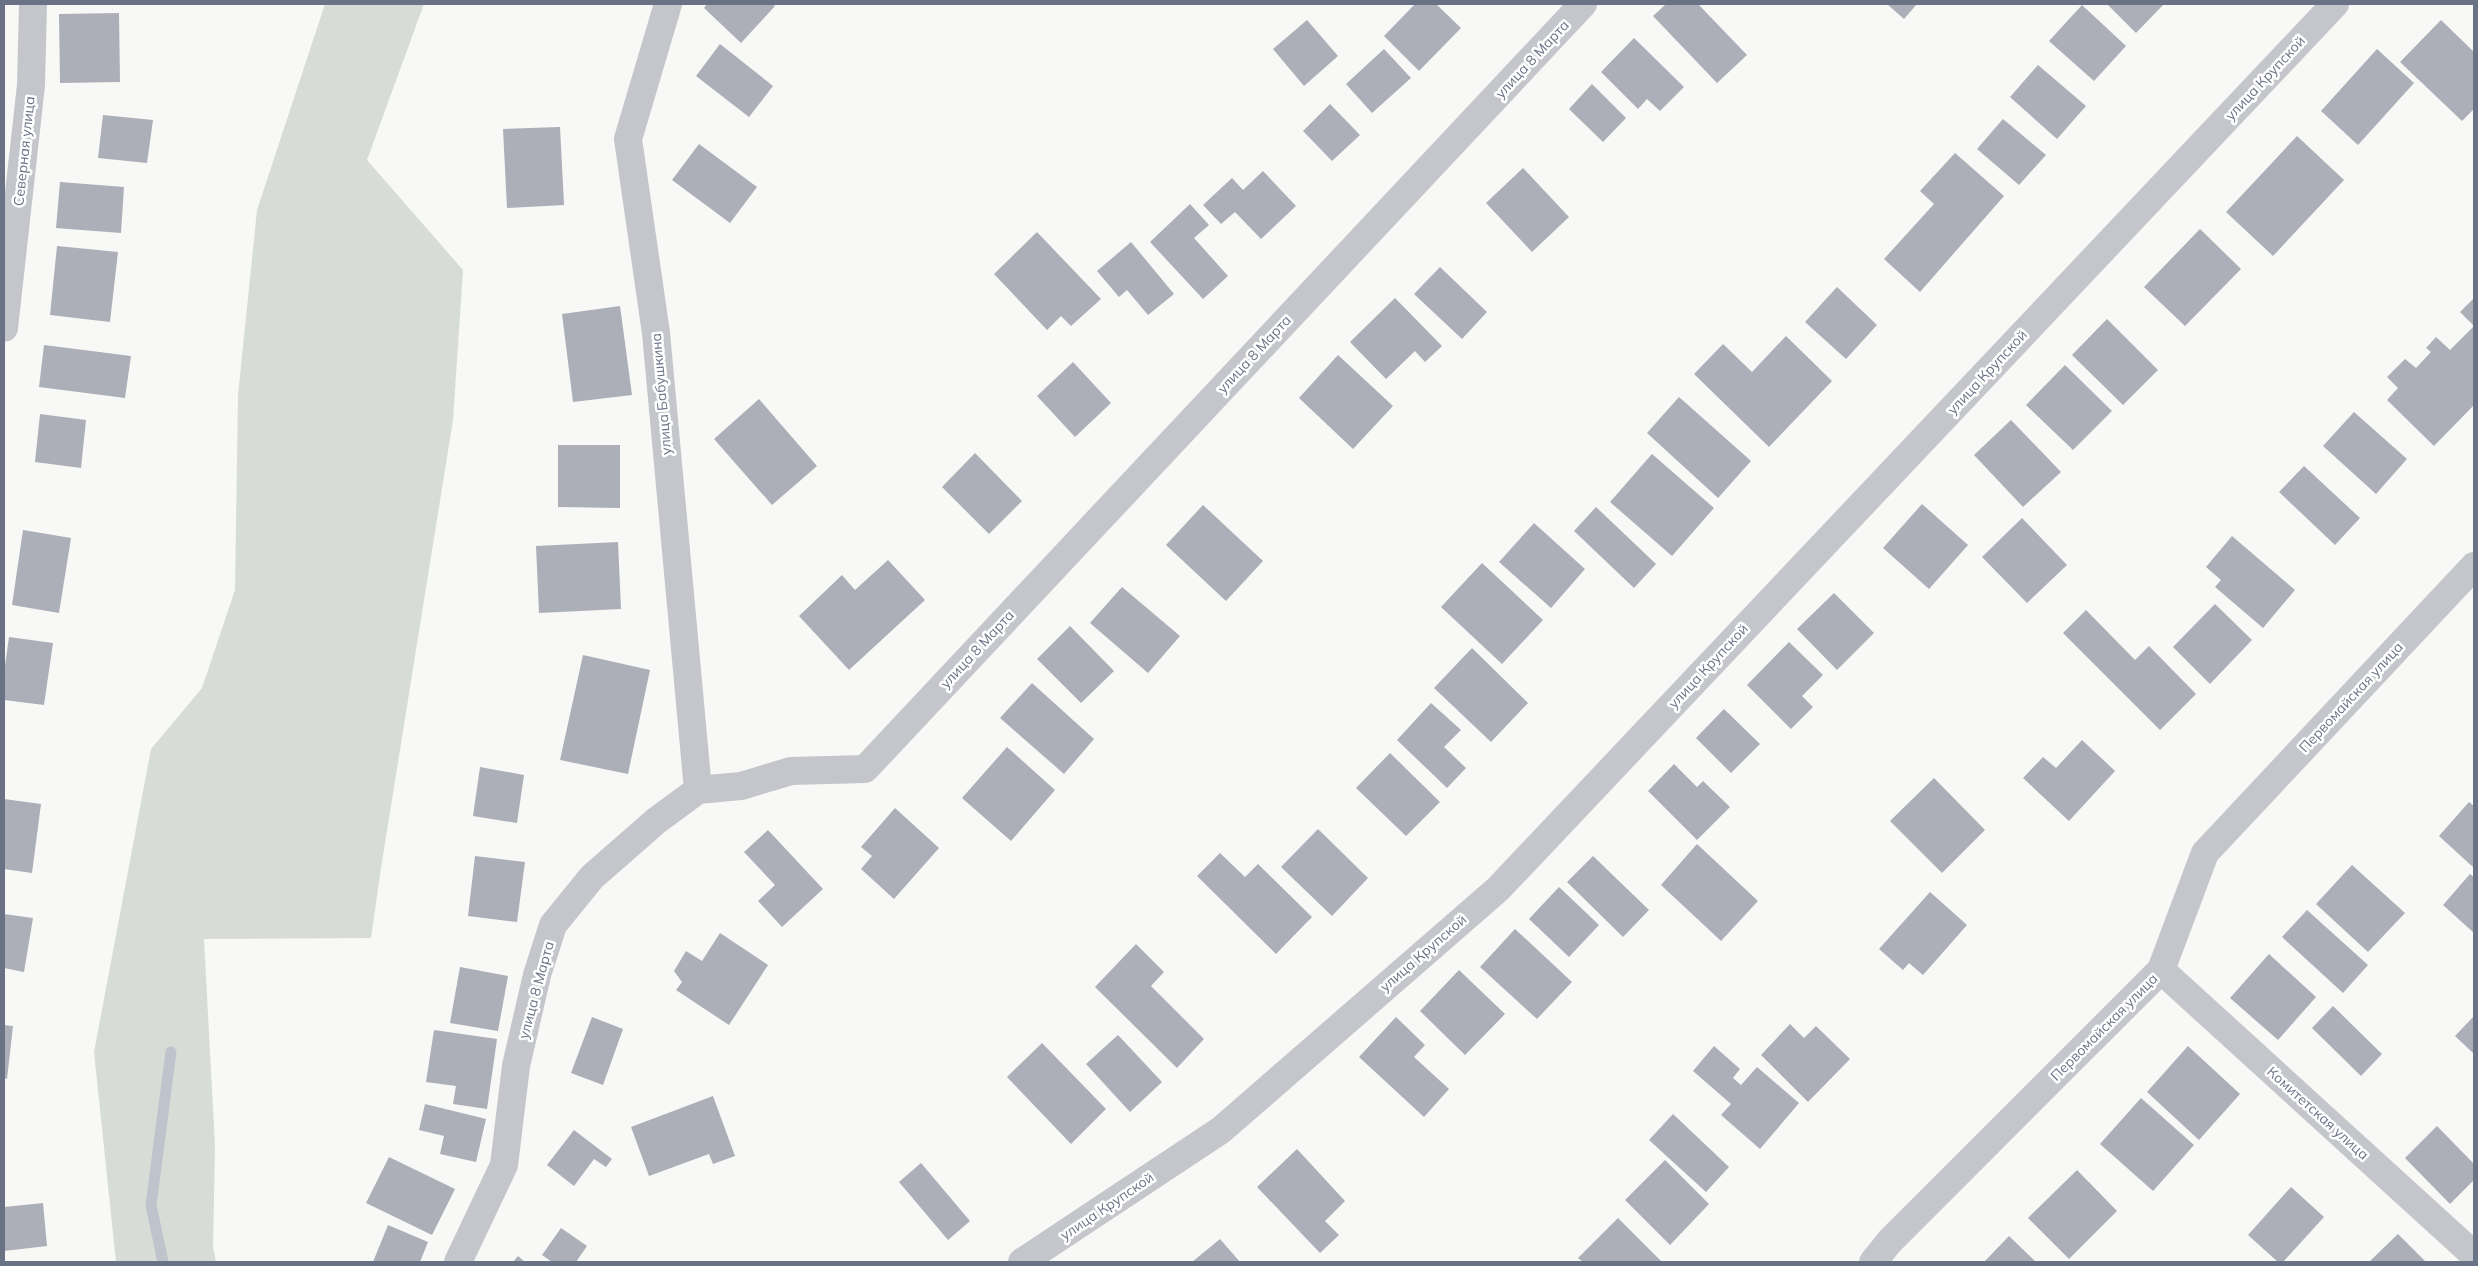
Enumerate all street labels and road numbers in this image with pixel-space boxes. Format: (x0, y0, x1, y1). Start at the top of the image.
street label: улица 8 Марта (1491, 16, 1573, 102)
street label: улица Крупской (2221, 32, 2309, 124)
street label: Северная улица (9, 95, 39, 207)
street label: улица 8 Марта (1213, 311, 1295, 397)
street label: улица Крупской (1943, 326, 2031, 418)
street label: улица Бабушкина (647, 332, 675, 456)
street label: улица 8 Марта (936, 606, 1018, 692)
street label: улица Крупской (1664, 620, 1752, 712)
street label: Первомайская улица (2295, 638, 2407, 756)
street label: улица Крупской (1376, 910, 1470, 996)
street label: улица 8 Марта (514, 939, 558, 1041)
street label: Первомайская улица (2047, 970, 2161, 1084)
street label: Комитетская улица (2263, 1063, 2373, 1163)
street label: улица Крупской (1057, 1168, 1157, 1244)

